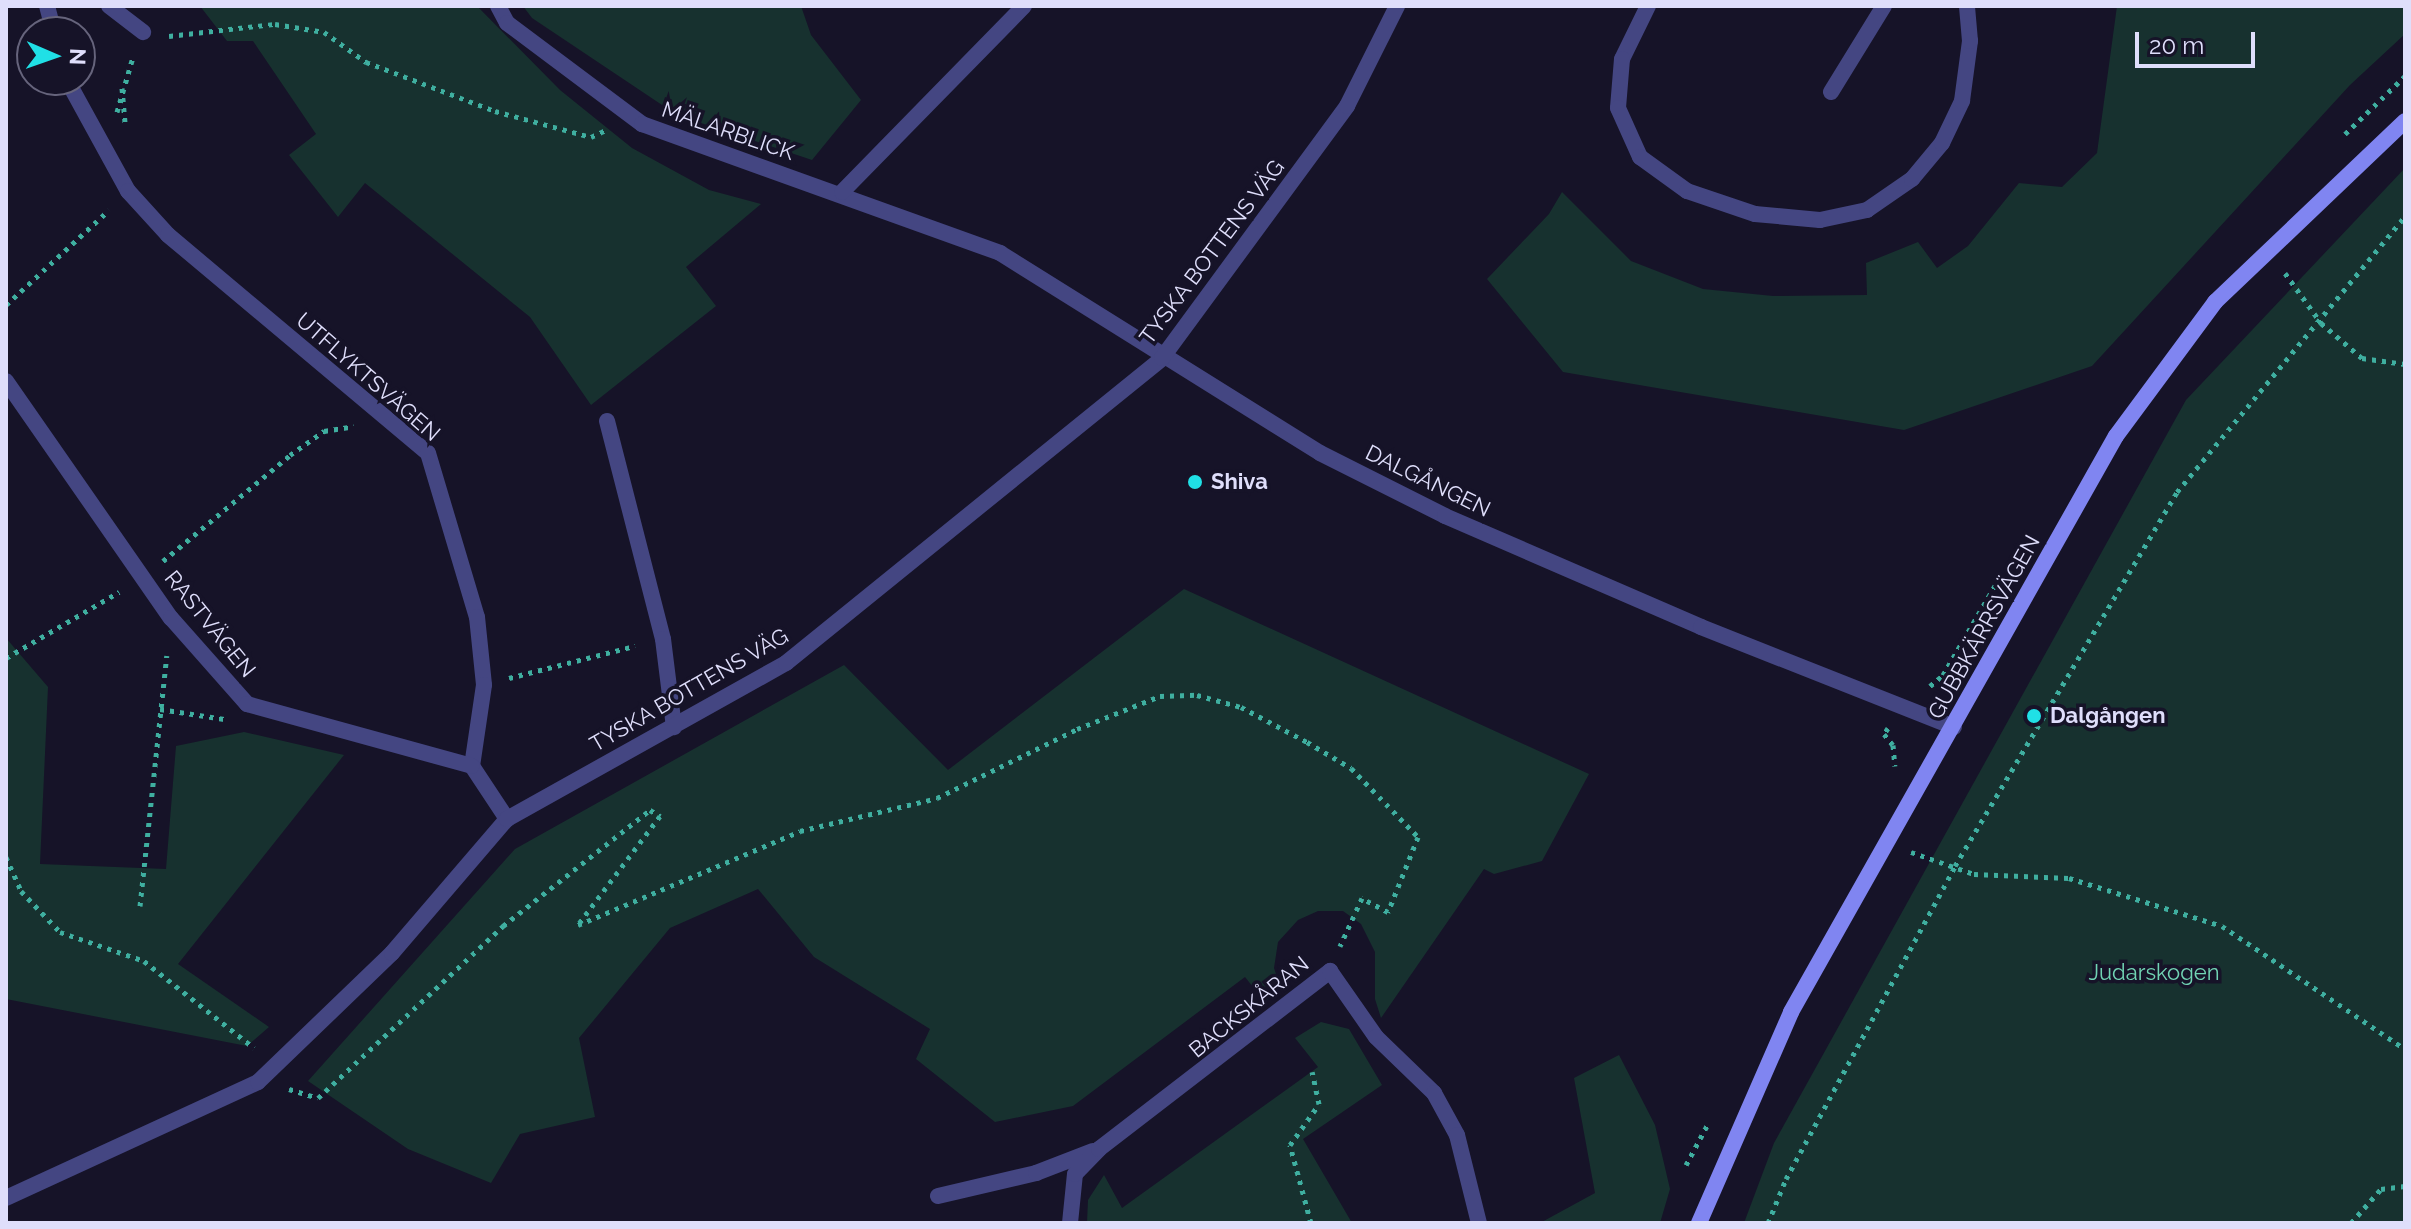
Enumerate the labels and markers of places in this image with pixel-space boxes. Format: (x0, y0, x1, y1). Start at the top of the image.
place label: Shiva (1211, 469, 1268, 495)
marker: Shiva (1186, 473, 1204, 491)
place label: Dalgången (2050, 703, 2165, 729)
marker: Dalgången (2025, 707, 2043, 725)

